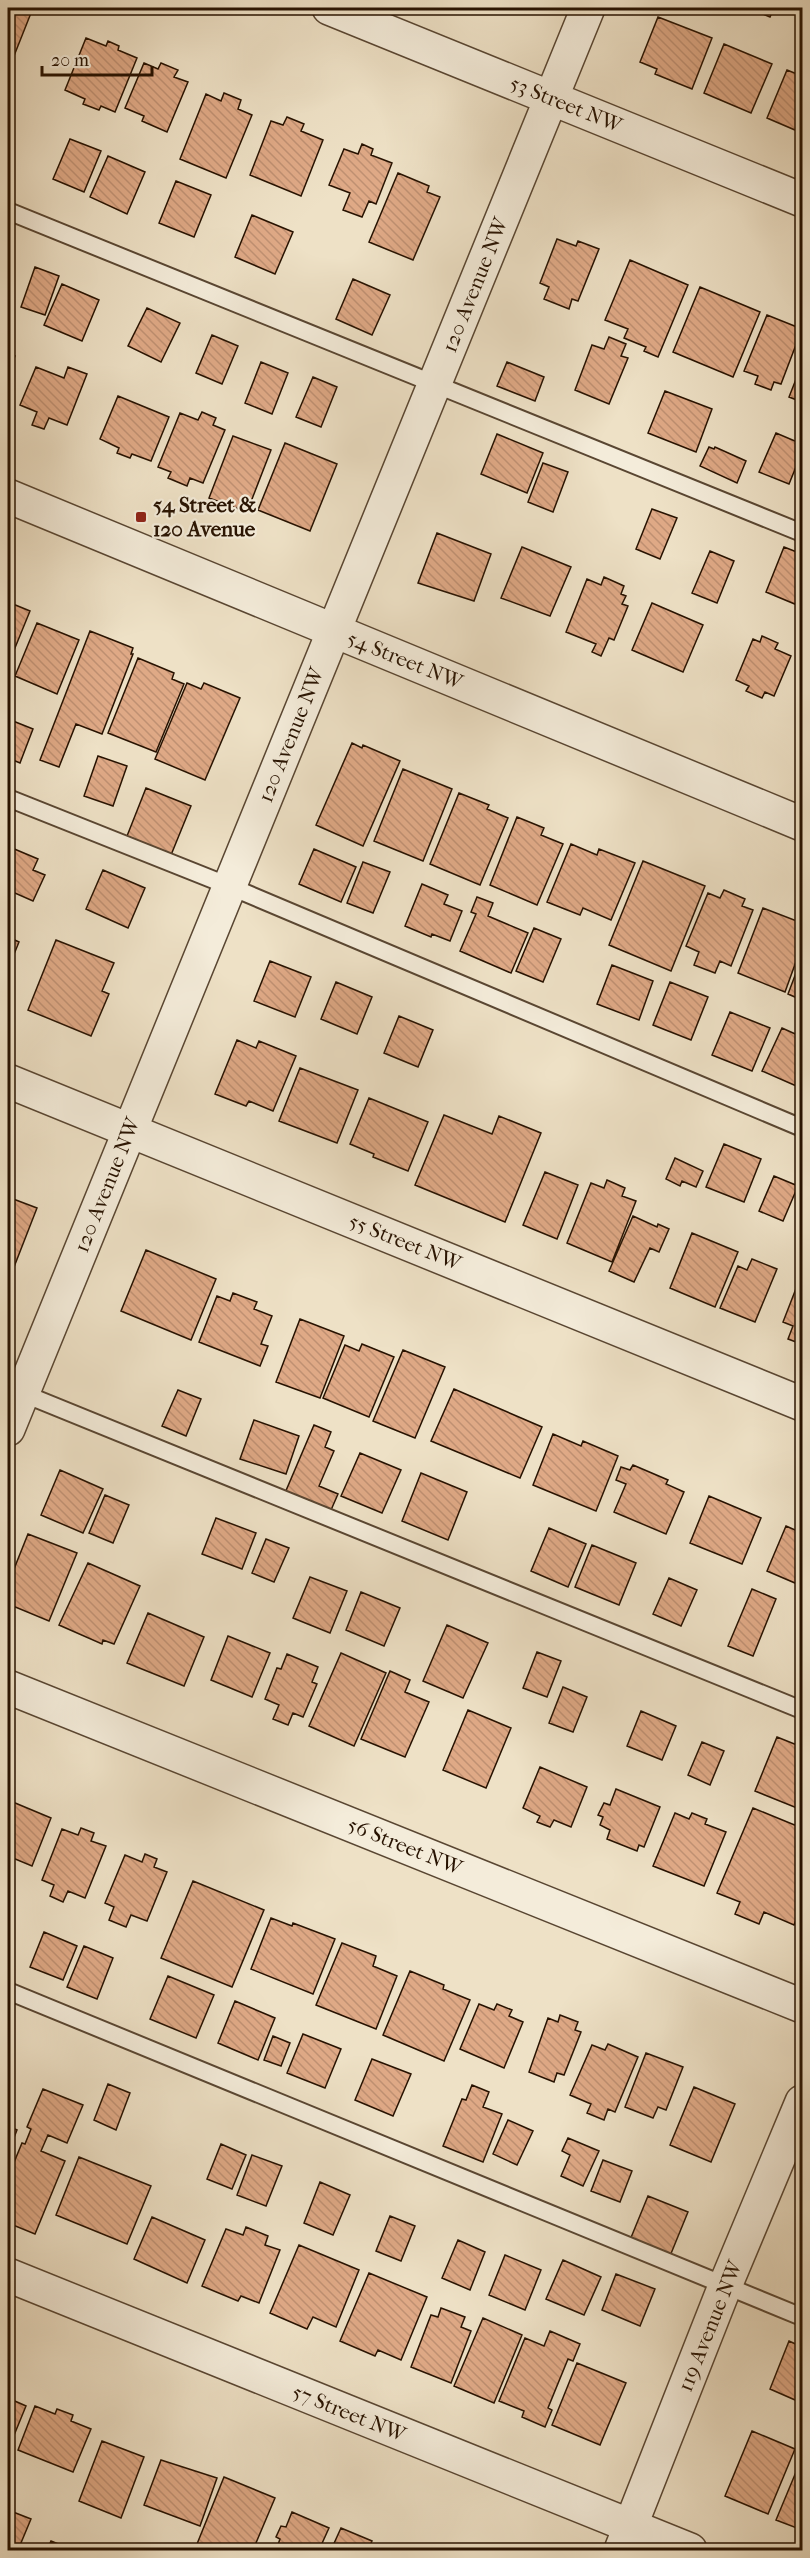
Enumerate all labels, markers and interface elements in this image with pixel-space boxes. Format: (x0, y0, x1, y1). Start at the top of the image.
scale bar (42, 39, 152, 77)
text: 20 m (51, 50, 89, 71)
street label: 53 Street NW (506, 71, 627, 138)
street label: 120 Avenue NW (437, 213, 513, 356)
place label: 54 Street & 120 Avenue (153, 493, 256, 541)
marker: 54 Street & 120 Avenue (134, 510, 148, 524)
street label: 54 Street NW (344, 626, 468, 695)
street label: 120 Avenue NW (253, 663, 329, 806)
street label: 120 Avenue NW (69, 1113, 145, 1256)
street label: 55 Street NW (345, 1209, 466, 1276)
street label: 56 Street NW (344, 1812, 467, 1880)
street label: 119 Avenue NW (673, 2256, 748, 2395)
street label: 57 Street NW (289, 2379, 410, 2447)

